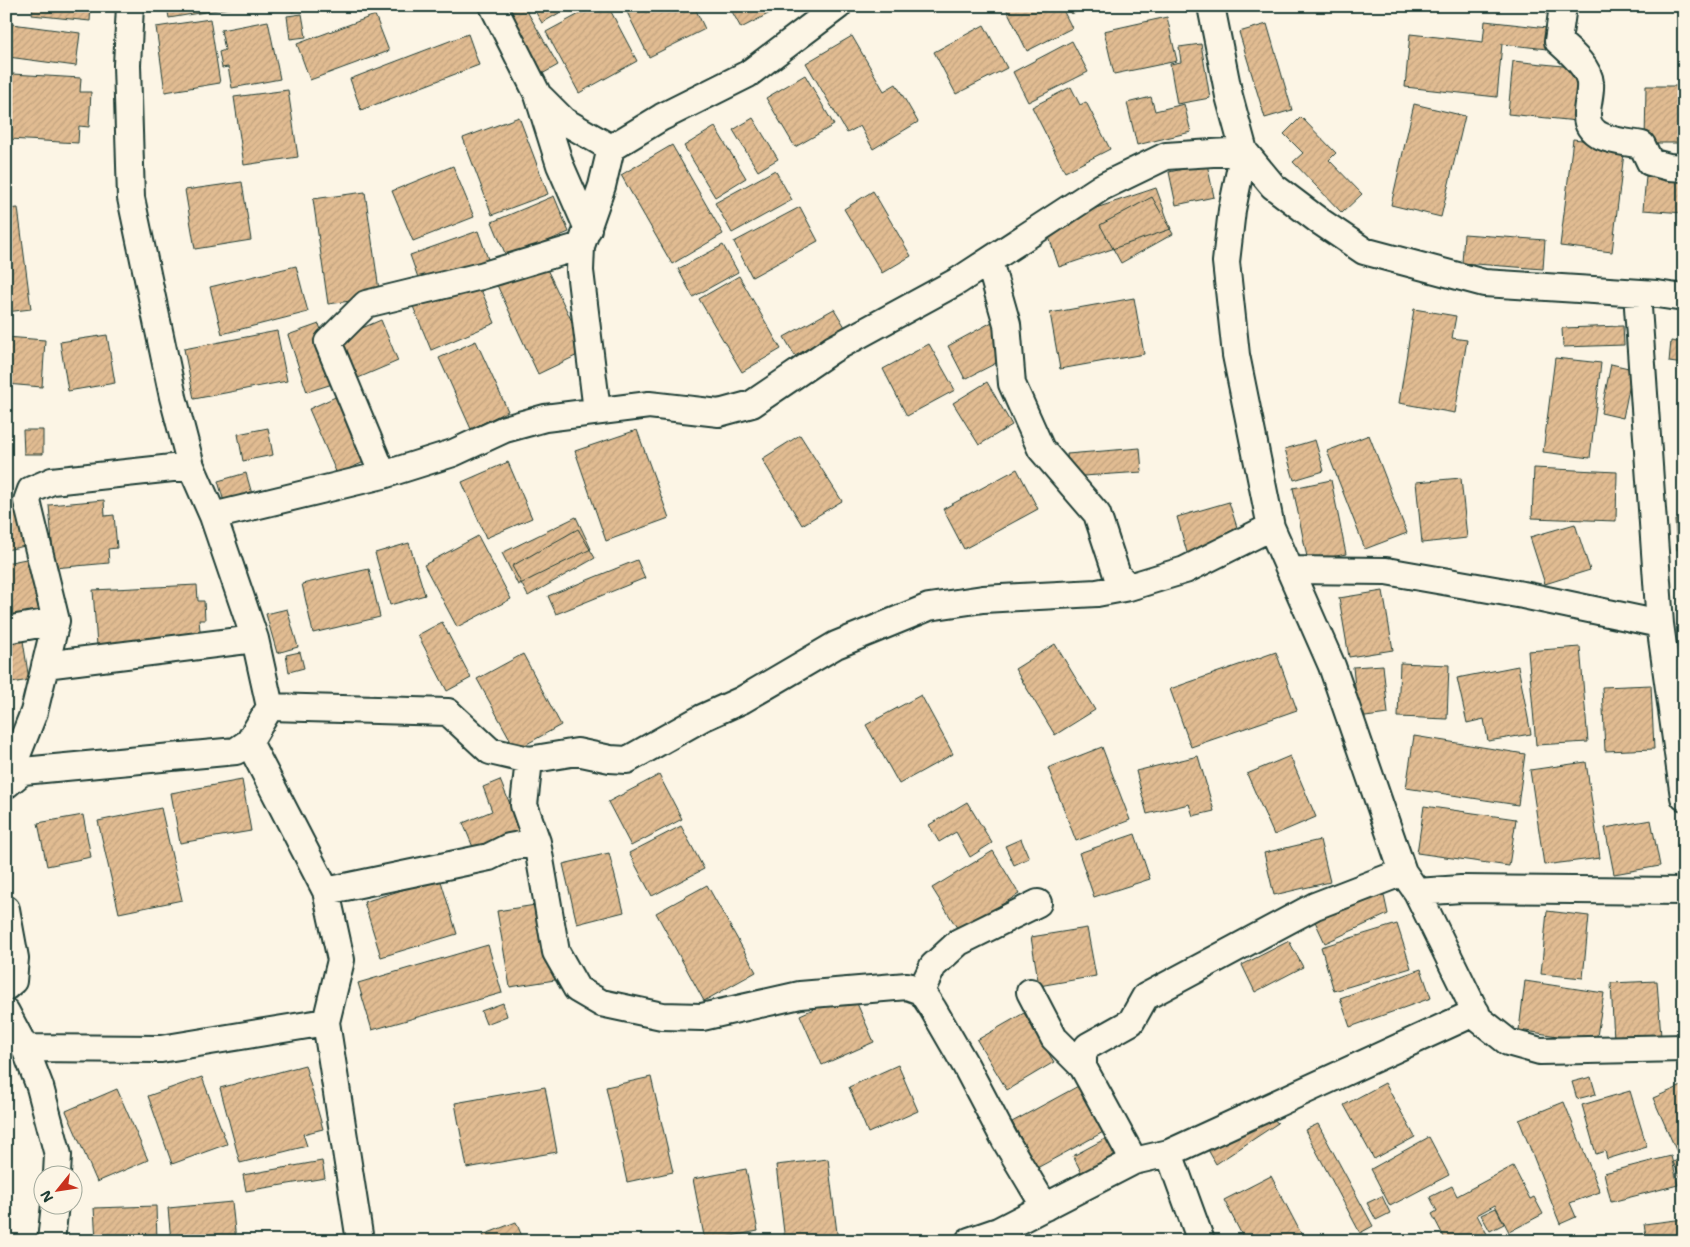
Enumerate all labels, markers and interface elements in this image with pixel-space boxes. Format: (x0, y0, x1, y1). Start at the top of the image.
north arrow (32, 1164, 82, 1214)
text: N (36, 1187, 57, 1206)

